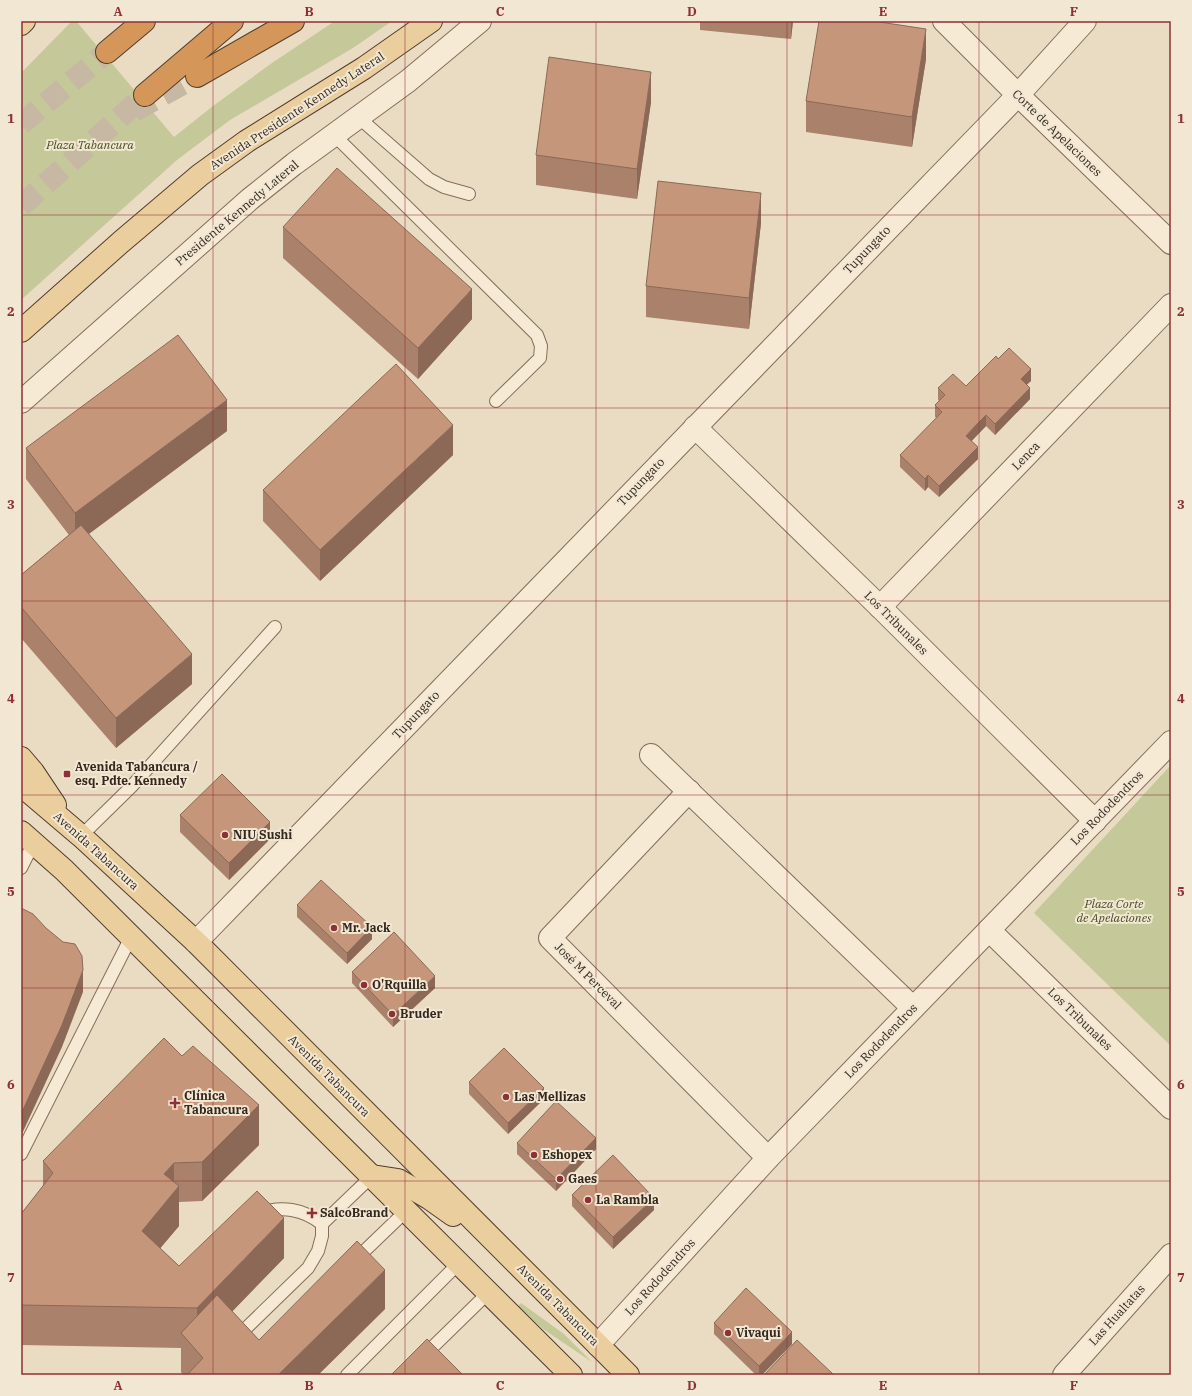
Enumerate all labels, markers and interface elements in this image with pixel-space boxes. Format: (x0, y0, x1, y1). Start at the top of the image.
text: A (113, 3, 123, 20)
text: B (304, 3, 314, 20)
text: C (496, 3, 505, 20)
text: D (687, 3, 697, 20)
text: E (879, 3, 887, 20)
text: F (1070, 3, 1078, 20)
street label: Avenida Presidente Kennedy Lateral (207, 48, 387, 173)
street label: Corte de Apelaciones (1009, 86, 1105, 179)
text: 1 (7, 110, 15, 127)
text: 1 (1177, 110, 1185, 127)
park label: Plaza Tabancura (45, 137, 134, 152)
street label: Presidente Kennedy Lateral (172, 156, 302, 269)
street label: Tupungato (840, 222, 894, 277)
text: 2 (7, 303, 15, 320)
text: 2 (1177, 303, 1185, 320)
street label: Lenca (1008, 438, 1043, 473)
street label: Tupungato (614, 454, 668, 509)
text: 3 (7, 496, 15, 513)
text: 3 (1177, 496, 1185, 513)
street label: Los Tribunales (861, 588, 931, 658)
street label: Tupungato (389, 687, 443, 742)
text: 4 (7, 690, 15, 707)
text: 4 (1177, 690, 1185, 707)
place label: Avenida Tabancura / esq. Pdte. Kennedy (75, 759, 198, 788)
street label: Los Rododendros (1067, 767, 1146, 848)
marker: Avenida Tabancura / esq. Pdte. Kennedy (62, 769, 72, 779)
street label: Avenida Tabancura (51, 808, 142, 893)
place label: NIU Sushi (233, 827, 292, 842)
marker: NIU Sushi (220, 830, 230, 840)
text: 5 (7, 883, 15, 900)
text: 5 (1177, 883, 1185, 900)
park label: Plaza Corte de Apelaciones (1077, 896, 1152, 925)
place label: Mr. Jack (342, 920, 391, 935)
marker: Mr. Jack (329, 923, 339, 933)
street label: José M Perceval (552, 939, 625, 1012)
place label: O'Rquilla (372, 977, 427, 992)
marker: O'Rquilla (359, 980, 369, 990)
street label: Los Tribunales (1045, 984, 1116, 1053)
street label: Los Rododendros (841, 1000, 920, 1081)
place label: Bruder (400, 1006, 443, 1021)
marker: Bruder (387, 1009, 397, 1019)
street label: Avenida Tabancura (285, 1032, 374, 1120)
text: 6 (7, 1076, 15, 1093)
text: 6 (1177, 1076, 1185, 1093)
place label: Clínica Tabancura (184, 1088, 248, 1117)
place label: Las Mellizas (514, 1089, 586, 1104)
marker: Las Mellizas (501, 1092, 511, 1102)
marker: Clínica Tabancura (169, 1097, 181, 1109)
place label: Eshopex (542, 1147, 592, 1162)
marker: Eshopex (529, 1150, 539, 1160)
place label: Gaes (568, 1171, 597, 1186)
marker: Gaes (555, 1174, 565, 1184)
place label: La Rambla (596, 1192, 659, 1207)
marker: La Rambla (583, 1195, 593, 1205)
place label: SalcoBrand (320, 1205, 389, 1220)
marker: SalcoBrand (307, 1208, 317, 1218)
street label: Los Rododendros (621, 1235, 698, 1318)
street label: Avenida Tabancura (514, 1261, 603, 1349)
text: 7 (7, 1269, 15, 1286)
text: 7 (1177, 1269, 1185, 1286)
street label: Las Hualtatas (1085, 1281, 1148, 1348)
place label: Vivaqui (736, 1325, 781, 1340)
marker: Vivaqui (723, 1328, 733, 1338)
text: A (113, 1377, 123, 1394)
text: B (304, 1377, 314, 1394)
text: C (496, 1377, 505, 1394)
text: D (687, 1377, 697, 1394)
text: E (879, 1377, 887, 1394)
text: F (1070, 1377, 1078, 1394)

